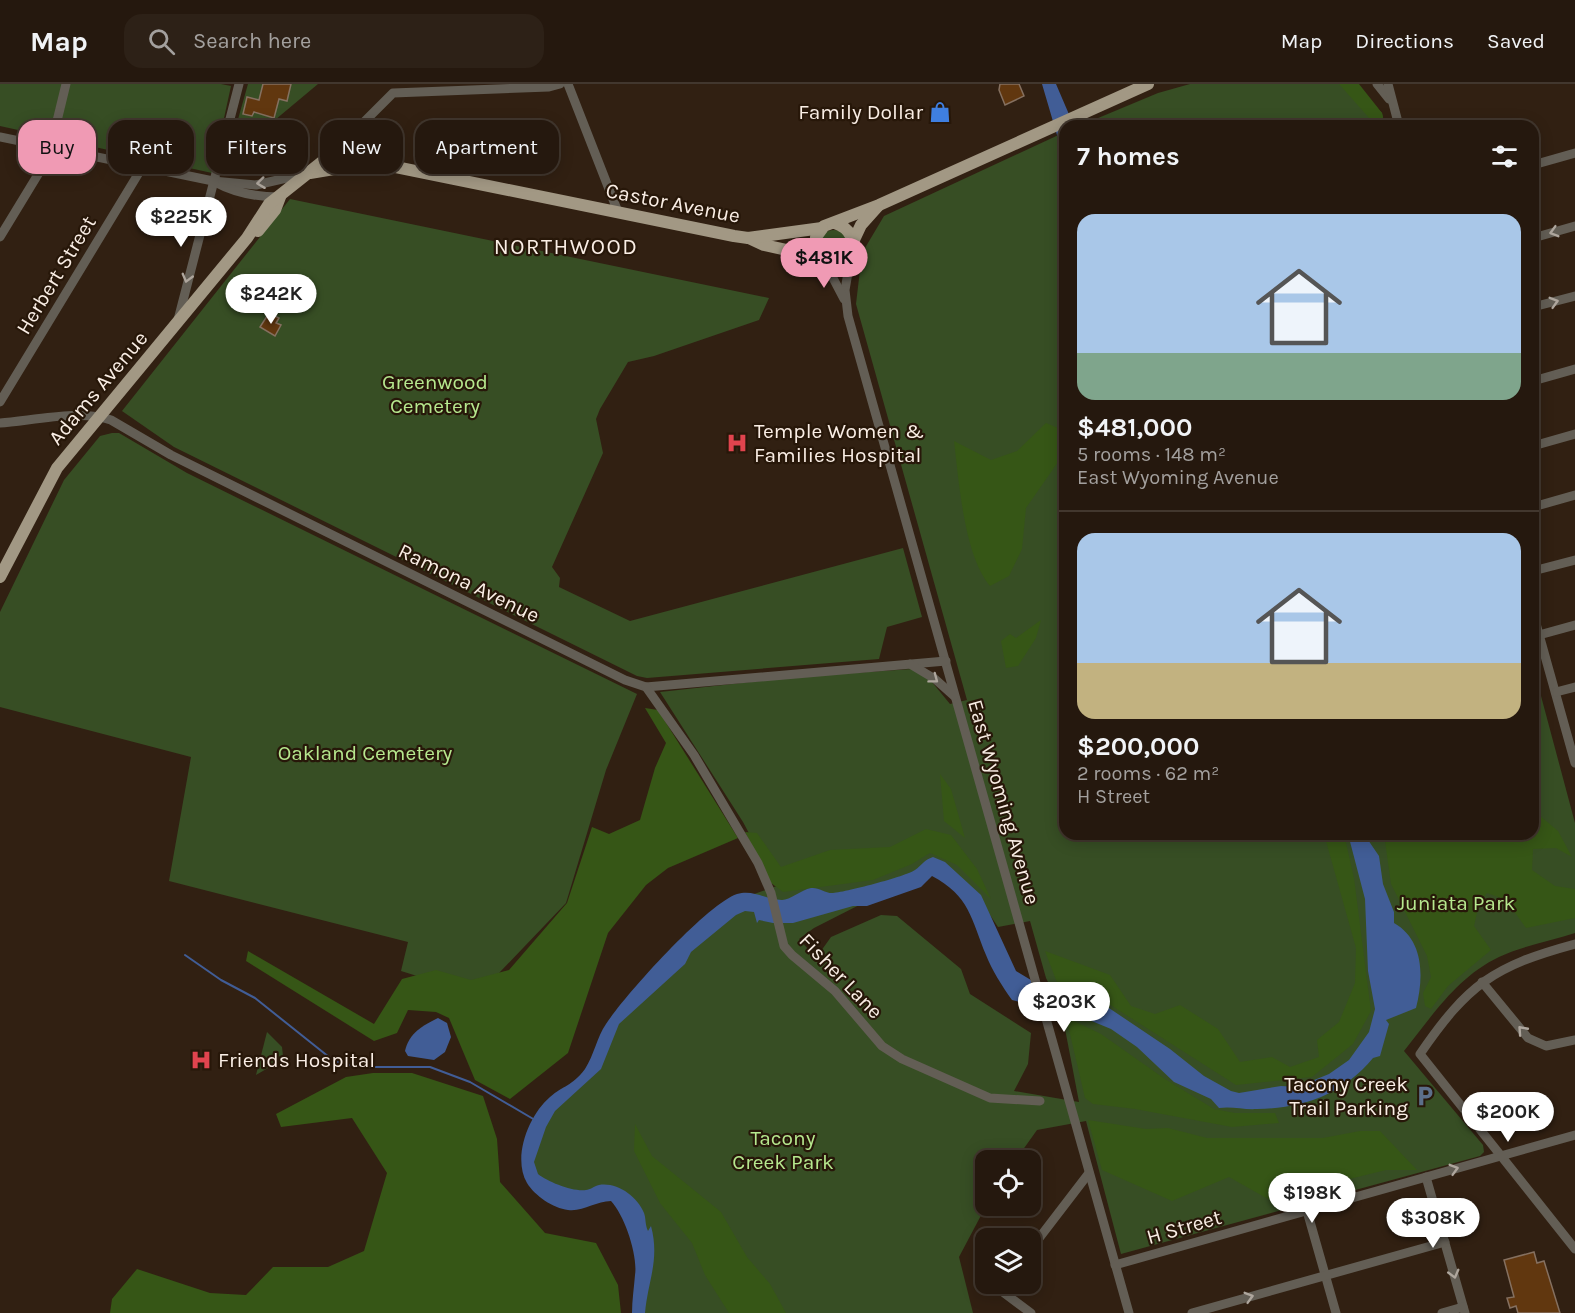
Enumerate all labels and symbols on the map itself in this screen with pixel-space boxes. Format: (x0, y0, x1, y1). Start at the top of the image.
place label: Family Dollar (798, 100, 923, 124)
shop icon: Family Dollar (928, 100, 952, 124)
one-way arrow (257, 176, 266, 188)
street label: Castor Avenue (604, 178, 742, 228)
pin: $225K (139, 197, 223, 248)
street label: Herbert Street (11, 211, 101, 339)
one-way arrow (1549, 225, 1559, 238)
district label: NORTHWOOD (494, 234, 638, 260)
pin: $481K (782, 238, 866, 289)
one-way arrow (182, 272, 194, 283)
pin: $242K (229, 274, 313, 325)
one-way arrow (1549, 296, 1559, 309)
street label: Adams Avenue (44, 326, 152, 450)
park label: Greenwood Cemetery (382, 370, 488, 418)
place label: Temple Women & Families Hospital (754, 419, 924, 467)
hospital icon: Temple Women & Families Hospital (725, 431, 749, 455)
street label: Ramona Avenue (395, 538, 543, 628)
one-way arrow (927, 672, 938, 683)
street label: East Wyoming Avenue (963, 697, 1045, 907)
park label: Oakland Cemetery (278, 741, 453, 765)
park label: Juniata Park (1397, 891, 1516, 915)
street label: Fisher Lane (794, 928, 888, 1024)
pin: $203K (1022, 982, 1106, 1033)
one-way arrow (1518, 1027, 1529, 1037)
hospital icon: Friends Hospital (189, 1048, 213, 1072)
place label: Friends Hospital (218, 1048, 375, 1072)
place label: Tacony Creek Trail Parking (1284, 1072, 1408, 1120)
parking icon: Tacony Creek Trail Parking (1413, 1084, 1437, 1108)
pin: $200K (1466, 1092, 1550, 1143)
park label: Tacony Creek Park (732, 1126, 834, 1174)
one-way arrow (1449, 1164, 1459, 1176)
pin: $198K (1270, 1173, 1354, 1224)
pin: $308K (1391, 1198, 1475, 1249)
street label: H Street (1144, 1205, 1224, 1249)
one-way arrow (1447, 1268, 1459, 1279)
one-way arrow (1243, 1292, 1254, 1304)

